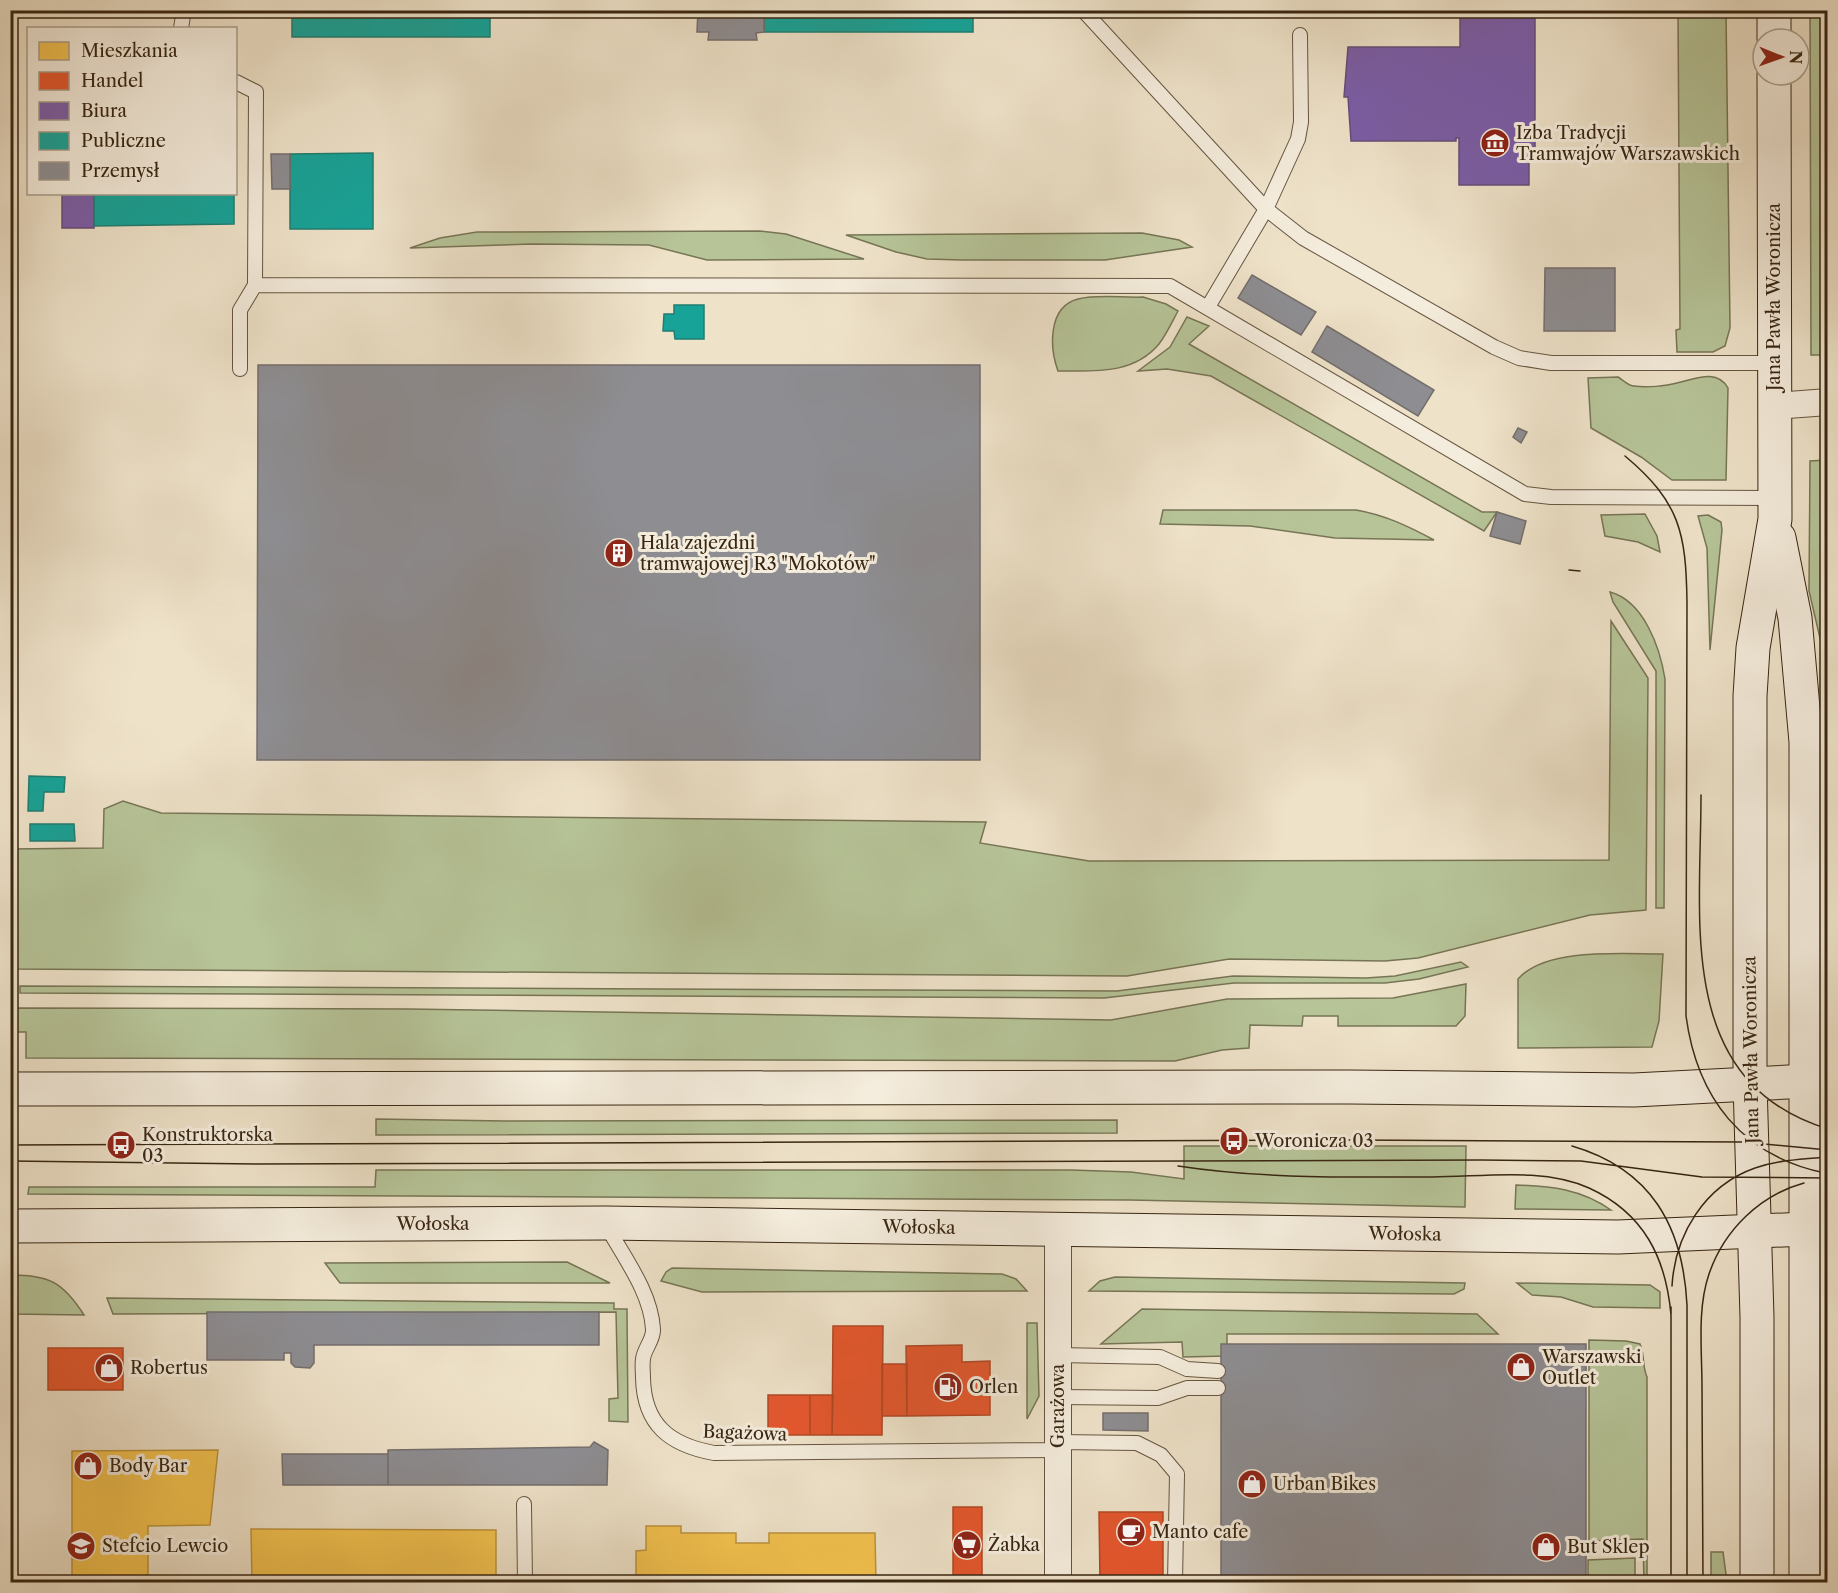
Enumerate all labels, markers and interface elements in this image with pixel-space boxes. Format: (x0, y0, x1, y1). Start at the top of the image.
legend (27, 27, 237, 195)
north arrow (1751, 27, 1811, 87)
text: Mieszkania (81, 40, 178, 62)
text: N (1786, 50, 1806, 64)
text: Handel (81, 70, 143, 92)
text: Biura (81, 100, 128, 122)
place label: Izba Tradycji Tramwajów Warszawskich (1516, 122, 1740, 165)
museum icon: Izba Tradycji Tramwajów Warszawskich (1479, 127, 1511, 159)
text: Publiczne (81, 130, 166, 152)
text: Przemysł (81, 160, 160, 182)
street label: Jana Pawła Woronicza (1763, 203, 1785, 394)
place label: Hala zajezdni tramwajowej R3 "Mokotów" (640, 532, 876, 575)
building icon: Hala zajezdni tramwajowej R3 "Mokotów" (603, 537, 635, 569)
street label: Jana Pawła Woronicza (1738, 955, 1764, 1147)
place label: Konstruktorska 03 (142, 1124, 274, 1167)
bus stop icon: Woronicza 03 (1218, 1125, 1250, 1157)
bus stop icon: Konstruktorska 03 (105, 1129, 137, 1161)
place label: Woronicza 03 (1254, 1130, 1374, 1152)
street label: Wołoska (395, 1213, 470, 1235)
street label: Wołoska (881, 1216, 956, 1239)
street label: Wołoska (1367, 1223, 1442, 1246)
place label: Warszawski Outlet (1541, 1346, 1642, 1389)
shop icon: Warszawski Outlet (1505, 1351, 1537, 1383)
shop icon: Robertus (93, 1352, 125, 1384)
place label: Robertus (130, 1357, 208, 1379)
street label: Garażowa (1047, 1363, 1069, 1448)
fuel station icon: Orlen (932, 1371, 964, 1403)
place label: Orlen (969, 1376, 1018, 1398)
street label: Bagażowa (702, 1421, 788, 1445)
shop icon: Body Bar (72, 1450, 104, 1482)
place label: Body Bar (109, 1455, 188, 1477)
shop icon: Urban Bikes (1236, 1468, 1268, 1500)
place label: Urban Bikes (1273, 1473, 1376, 1495)
cafe icon: Manto cafe (1115, 1516, 1147, 1548)
place label: Manto cafe (1152, 1521, 1248, 1543)
supermarket icon: Żabka (951, 1529, 983, 1561)
school or university icon: Stefcio Lewcio (65, 1530, 97, 1562)
shop icon: But Sklep (1530, 1531, 1562, 1563)
place label: Żabka (988, 1533, 1041, 1556)
place label: Stefcio Lewcio (102, 1535, 228, 1557)
place label: But Sklep (1567, 1536, 1650, 1558)

